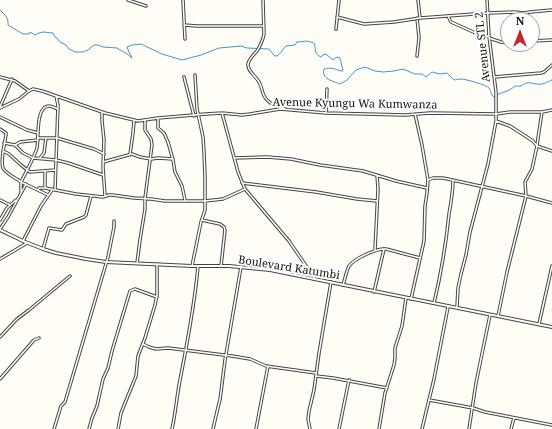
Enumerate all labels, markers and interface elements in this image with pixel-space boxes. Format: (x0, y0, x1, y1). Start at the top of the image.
street label: Avenue STL 2 (473, 11, 493, 83)
north arrow (500, 12, 540, 52)
text: N (516, 13, 524, 28)
street label: Avenue Kyungu Wa Kumwanza (272, 96, 438, 112)
street label: Boulevard Katumbi (237, 253, 341, 283)

